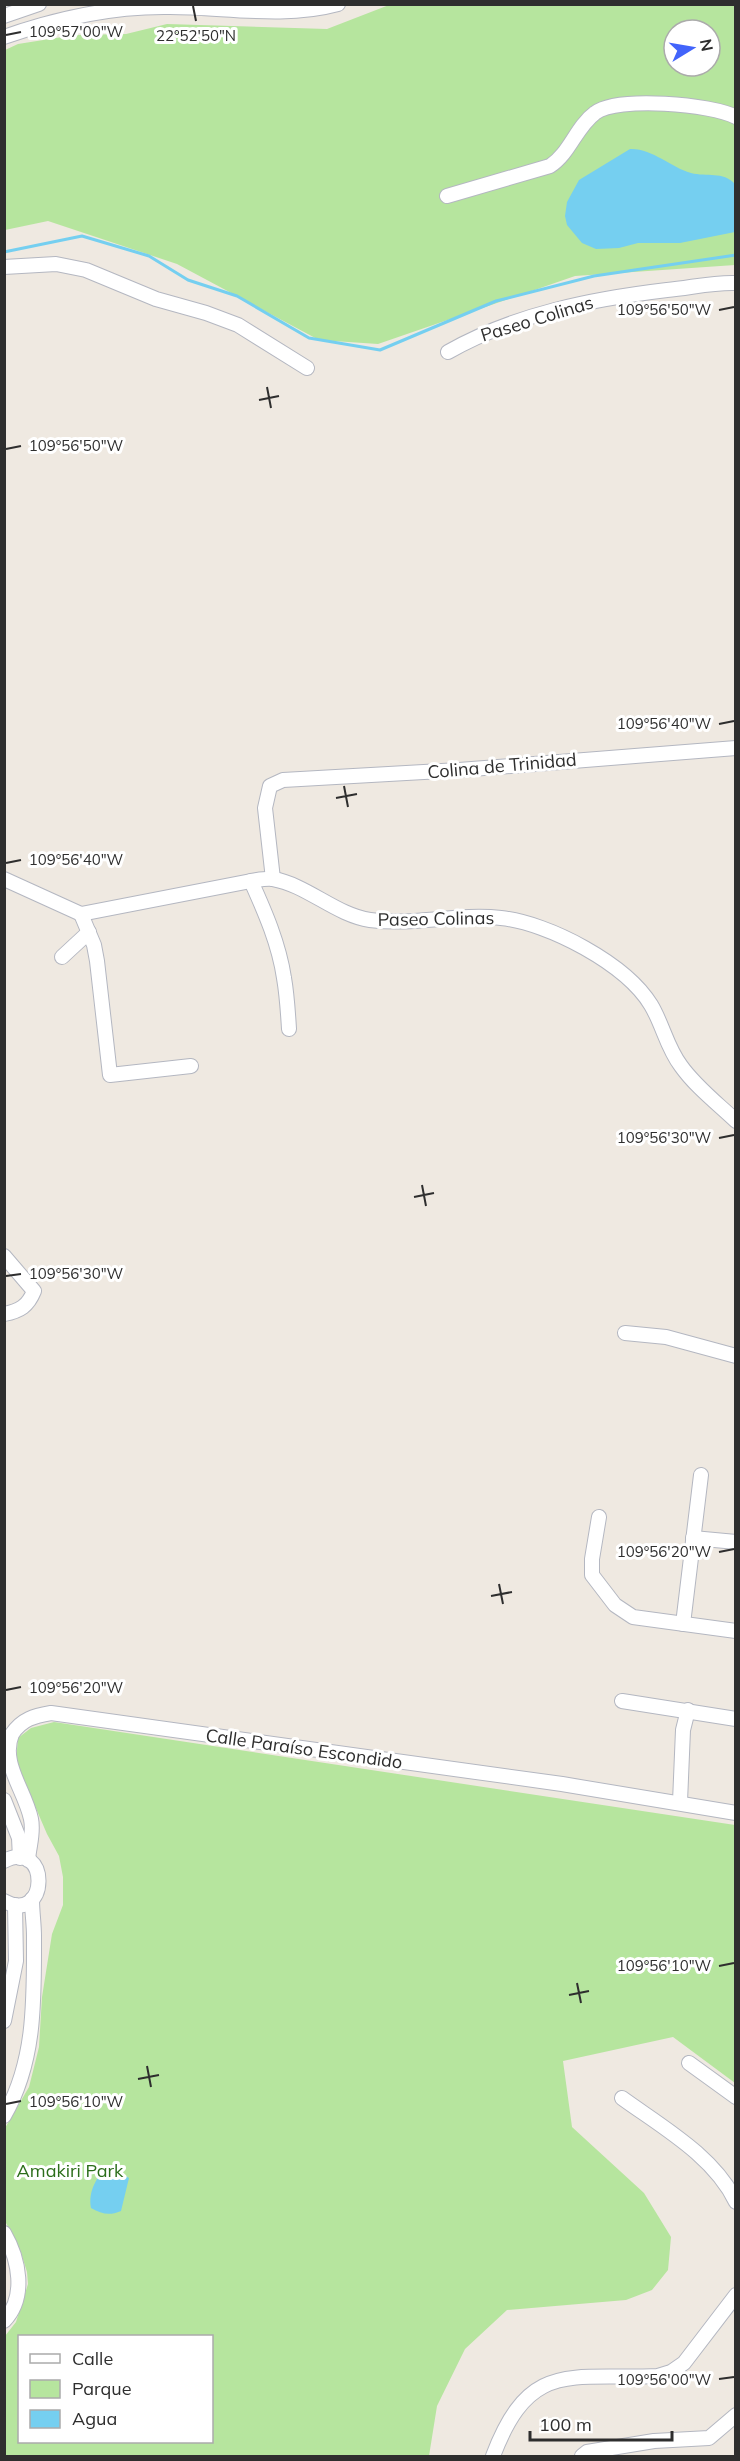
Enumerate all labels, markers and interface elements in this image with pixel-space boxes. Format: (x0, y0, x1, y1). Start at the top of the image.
north arrow (662, 18, 722, 78)
text: 109°57'00"W (29, 22, 124, 41)
text: 22°52'50"N (156, 26, 236, 45)
text: N (696, 37, 718, 53)
street label: Paseo Colinas (478, 290, 596, 347)
text: 109°56'50"W (617, 300, 712, 319)
text: 109°56'50"W (29, 436, 124, 455)
text: 109°56'40"W (617, 714, 712, 733)
street label: Colina de Trinidad (427, 748, 577, 783)
text: 109°56'40"W (29, 850, 124, 869)
street label: Paseo Colinas (378, 906, 495, 931)
text: 109°56'30"W (617, 1128, 712, 1147)
text: 109°56'30"W (29, 1264, 124, 1283)
text: 109°56'20"W (617, 1542, 712, 1561)
text: 109°56'20"W (29, 1678, 124, 1697)
street label: Calle Paraíso Escondido (204, 1723, 404, 1774)
text: 109°56'10"W (617, 1956, 712, 1975)
text: 109°56'10"W (29, 2092, 124, 2111)
park label: Amakiri Park (17, 2159, 124, 2182)
legend (18, 2335, 213, 2443)
text: Calle (72, 2347, 113, 2370)
text: 109°56'00"W (617, 2370, 712, 2389)
text: Parque (72, 2377, 131, 2400)
scale bar (530, 2404, 672, 2442)
text: Agua (72, 2407, 117, 2430)
text: 100 m (539, 2413, 592, 2436)

